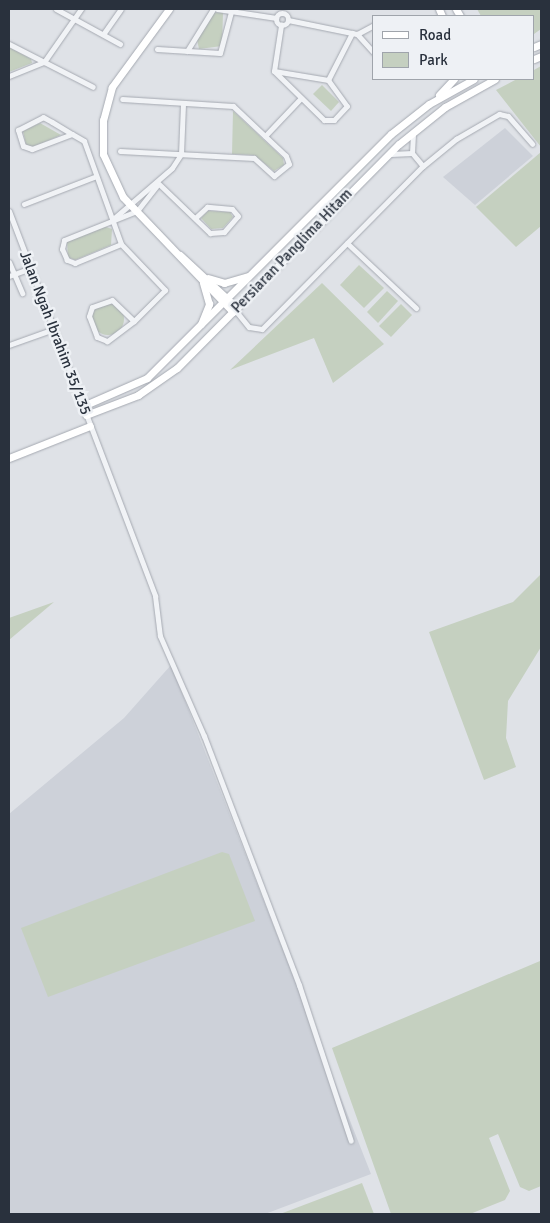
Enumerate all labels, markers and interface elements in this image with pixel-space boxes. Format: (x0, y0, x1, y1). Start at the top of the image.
legend (372, 15, 535, 80)
text: Road (419, 26, 451, 44)
text: Park (419, 51, 448, 69)
street label: Persiaran Panglima Hitam (228, 185, 356, 317)
street label: Jalan Ngah Ibrahim 35/135 (15, 248, 95, 418)

